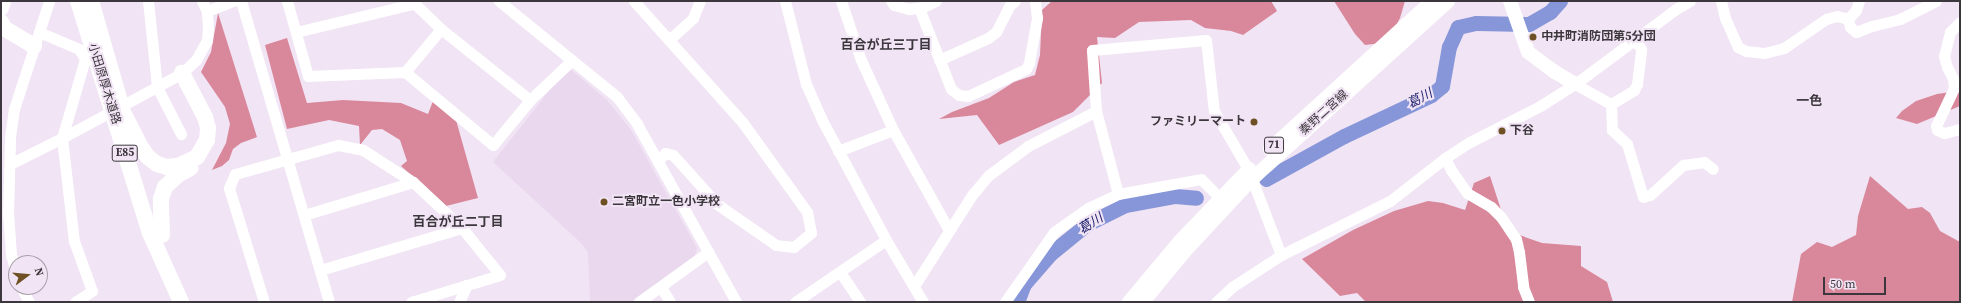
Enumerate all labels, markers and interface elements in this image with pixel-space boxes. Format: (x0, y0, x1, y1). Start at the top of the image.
place label: 中井町消防団第5分団 (1541, 30, 1656, 44)
marker: 中井町消防団第5分団 (1528, 32, 1538, 42)
district label: 百合が丘三丁目 (841, 37, 931, 53)
street label: 小田原厚木道路 (85, 42, 123, 126)
water label: 葛川 (1405, 86, 1435, 112)
street label: 秦野二宮線 (1297, 88, 1351, 138)
district label: 一色 (1796, 93, 1822, 109)
place label: ファミリーマート (1150, 115, 1246, 129)
marker: ファミリーマート (1249, 117, 1259, 127)
place label: 下谷 (1510, 124, 1534, 138)
marker: 下谷 (1497, 126, 1507, 136)
road number: 71 (1264, 136, 1284, 154)
road number: E85 (111, 144, 139, 162)
place label: 二宮町立一色小学校 (612, 195, 720, 209)
marker: 二宮町立一色小学校 (599, 197, 609, 207)
water label: 葛川 (1076, 210, 1106, 238)
district label: 百合が丘二丁目 (413, 214, 503, 230)
north arrow (8, 255, 48, 295)
text: N (31, 266, 47, 278)
scale bar (1825, 269, 1888, 295)
text: 50 m (1830, 276, 1856, 292)

